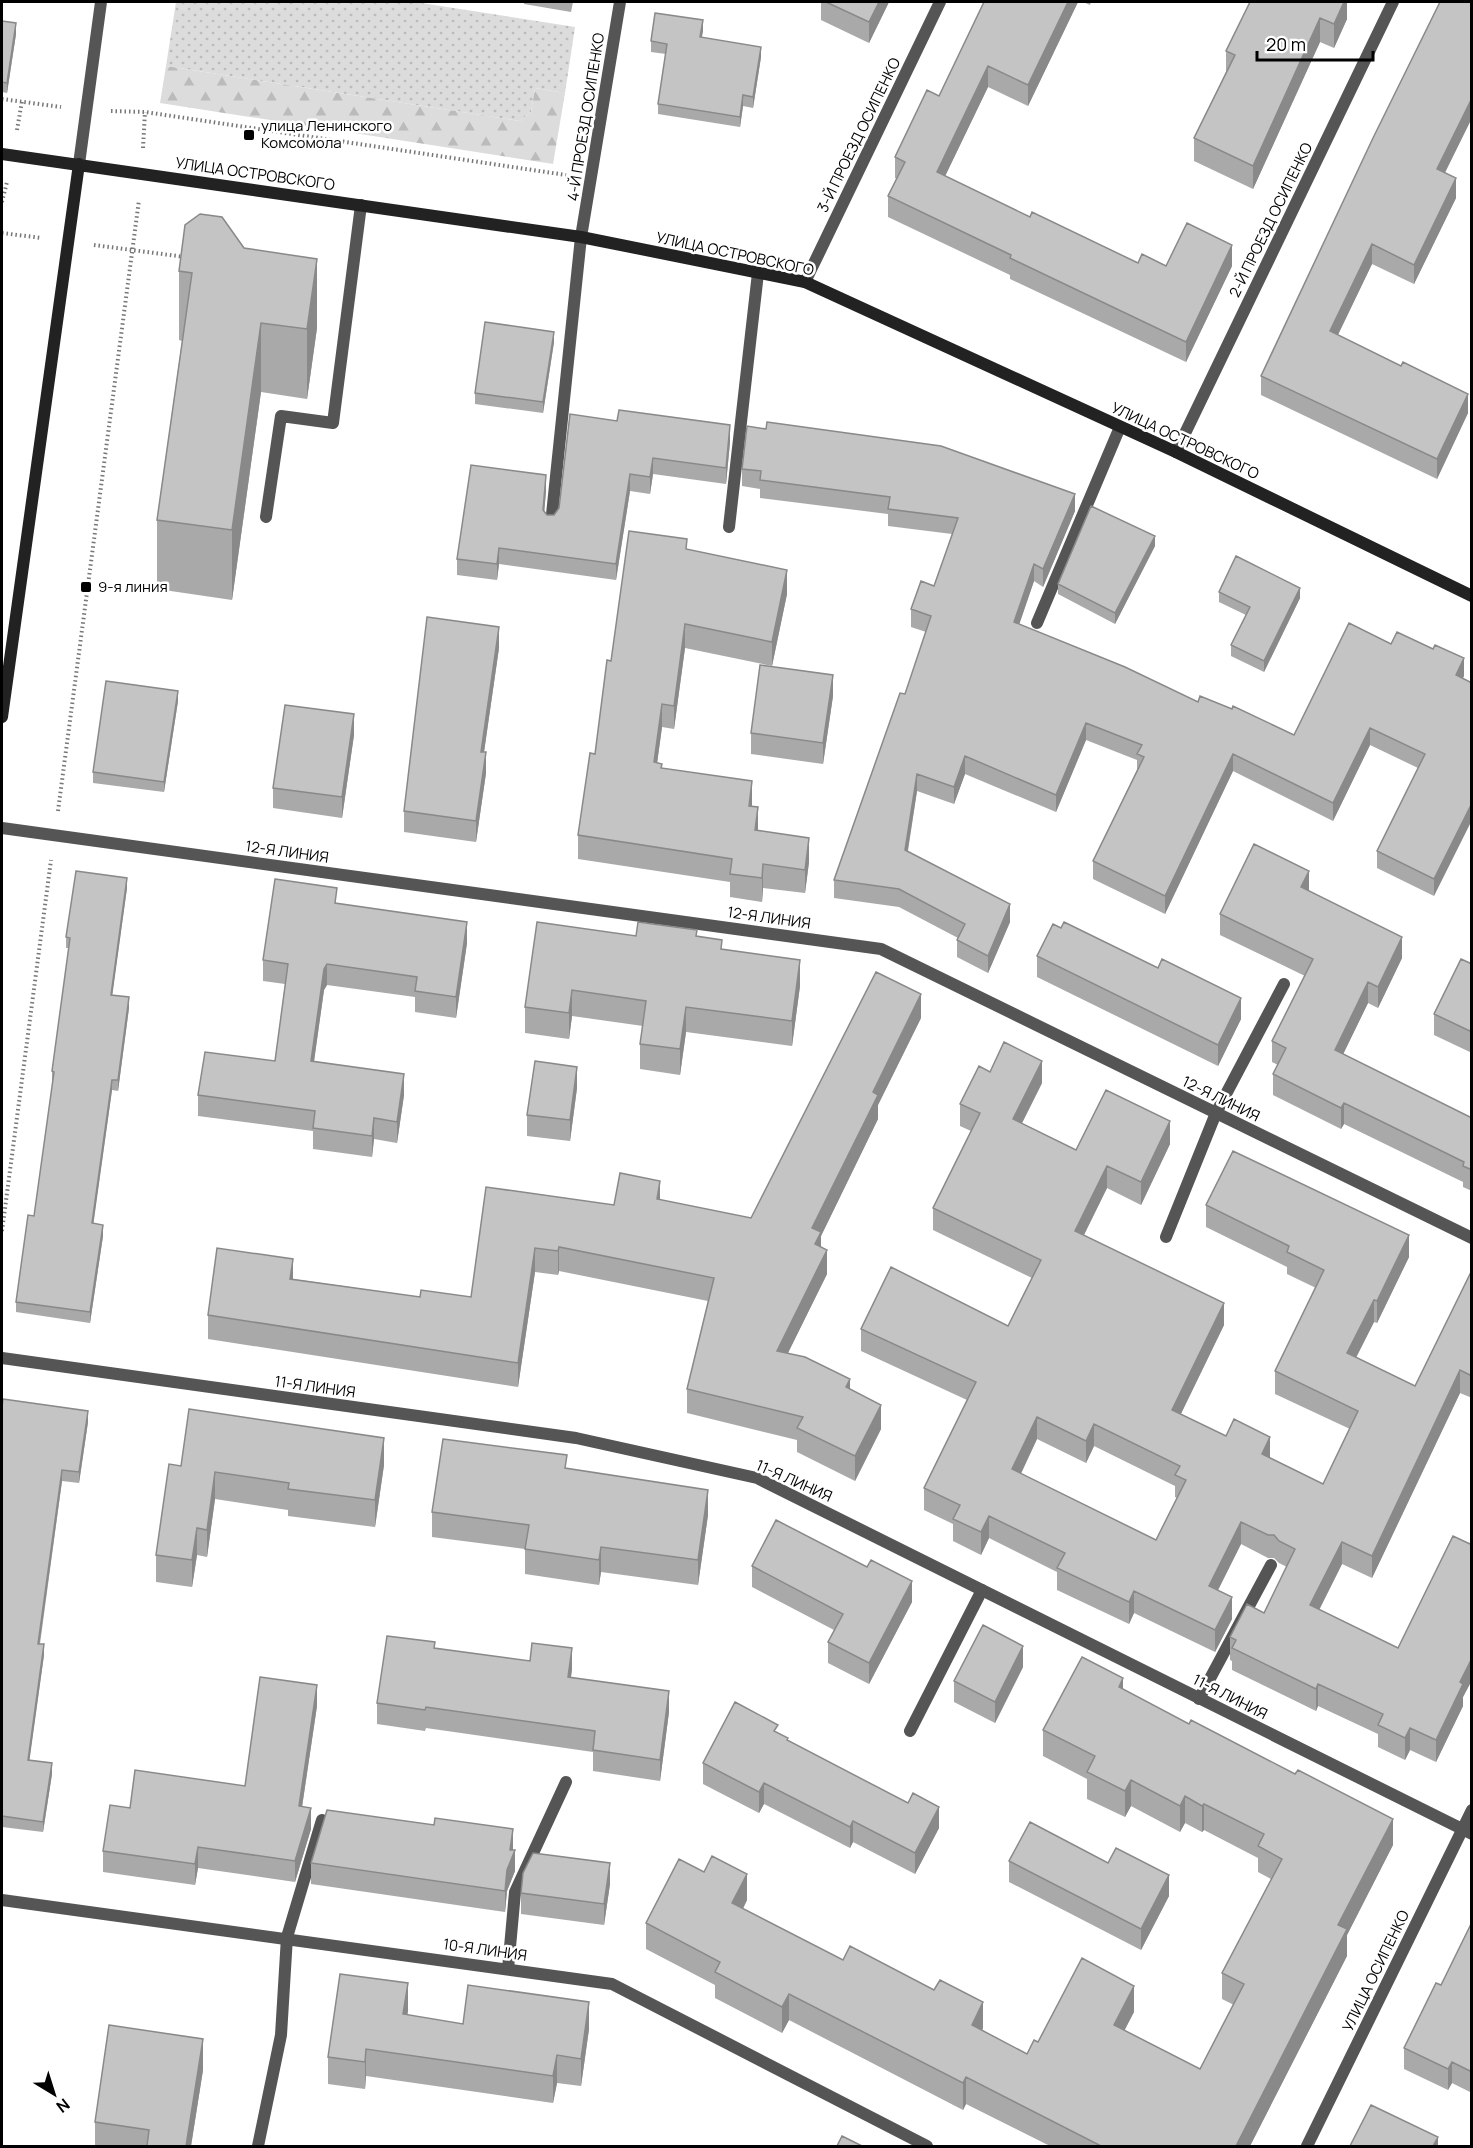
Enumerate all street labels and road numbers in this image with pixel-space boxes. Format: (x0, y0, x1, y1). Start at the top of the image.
street label: 4-Й ПРОЕЗД ОСИПЕНКО (562, 31, 609, 203)
street label: 3-Й ПРОЕЗД ОСИПЕНКО (812, 54, 905, 216)
street label: 2-Й ПРОЕЗД ОСИПЕНКО (1224, 139, 1317, 301)
street label: УЛИЦА ОСТРОВСКОГО (174, 152, 336, 195)
street label: УЛИЦА ОСТРОВСКОГО (654, 227, 816, 281)
street label: УЛИЦА ОСТРОВСКОГО (1108, 397, 1263, 484)
street label: 12-Я ЛИНИЯ (244, 835, 330, 868)
street label: 12-Я ЛИНИЯ (726, 901, 812, 934)
street label: 12-Я ЛИНИЯ (1179, 1071, 1264, 1126)
street label: 11-Я ЛИНИЯ (273, 1370, 357, 1403)
street label: 11-Я ЛИНИЯ (753, 1454, 836, 1507)
street label: 11-Я ЛИНИЯ (1189, 1669, 1271, 1724)
street label: УЛИЦА ОСИПЕНКО (1337, 1906, 1414, 2035)
street label: 10-Я ЛИНИЯ (442, 1933, 528, 1966)

